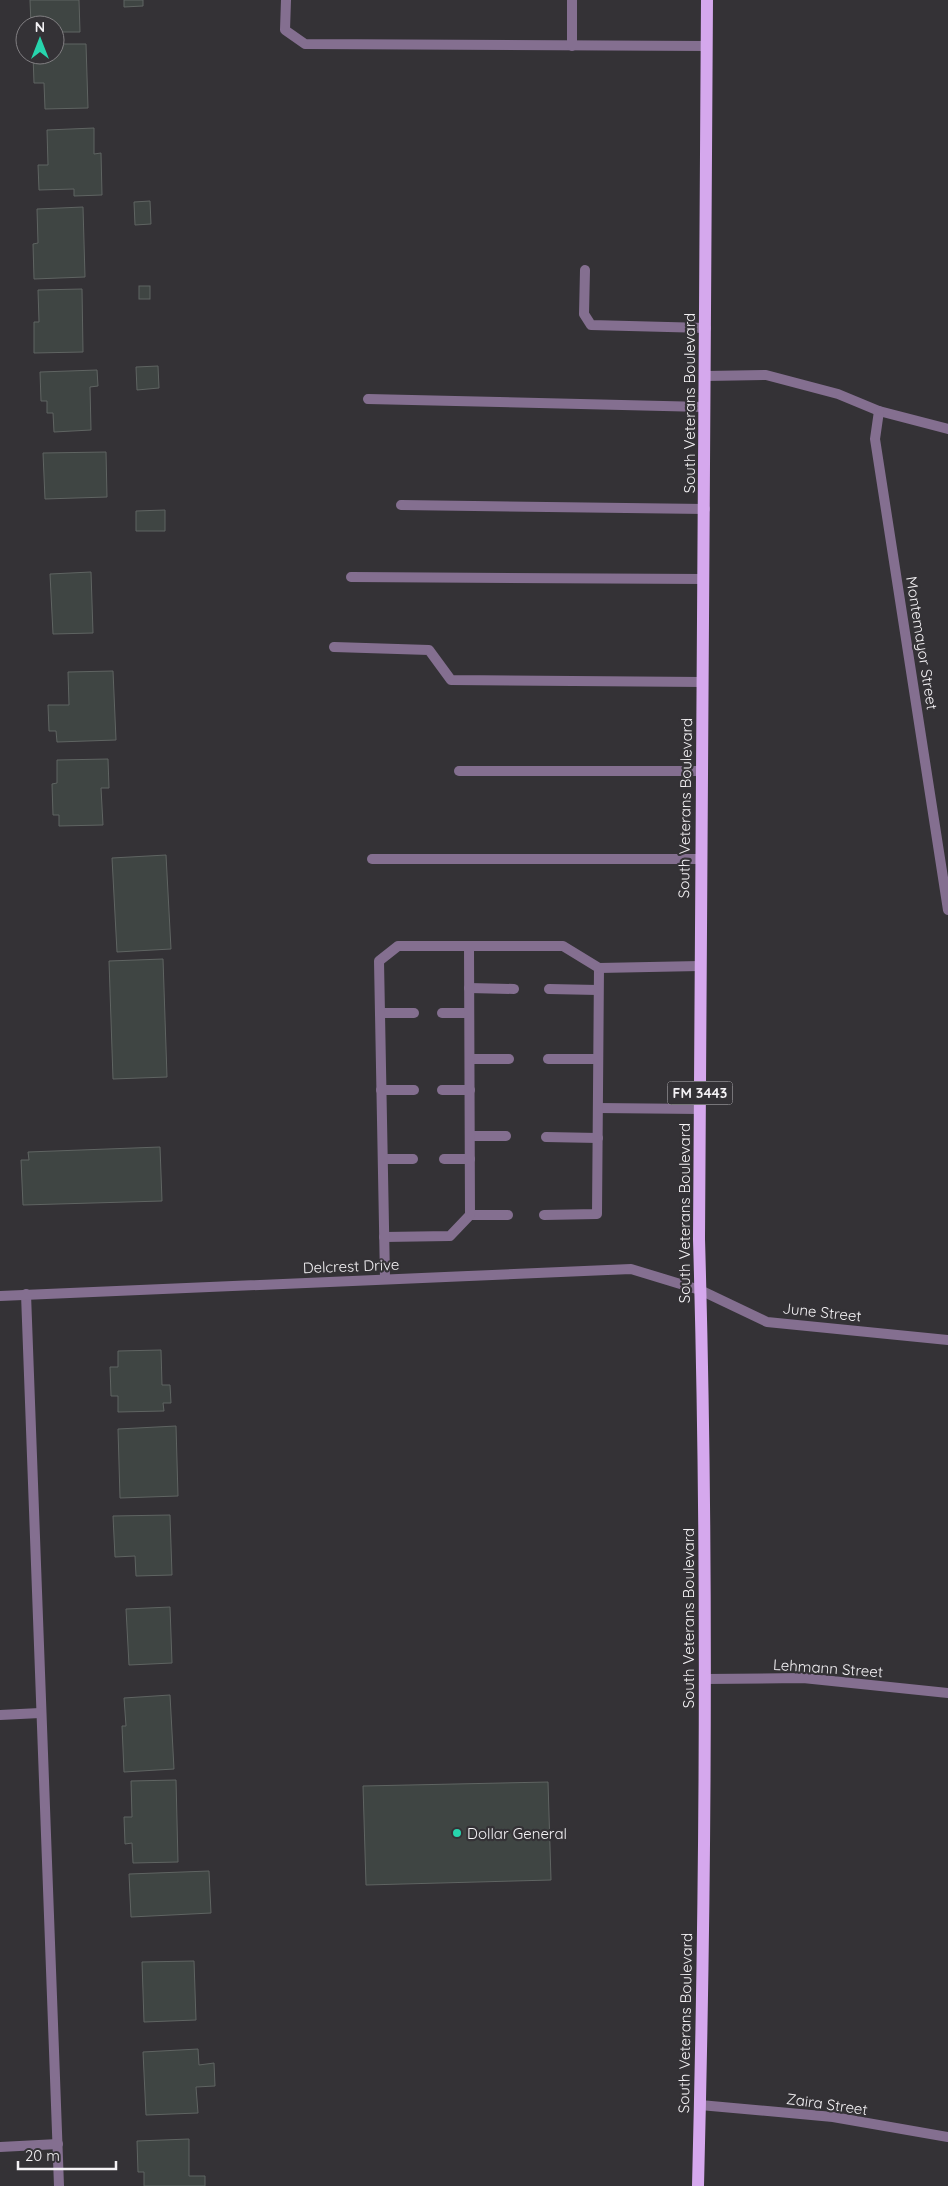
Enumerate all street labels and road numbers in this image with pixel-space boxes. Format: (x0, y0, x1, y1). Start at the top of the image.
street label: South Veterans Boulevard (680, 313, 699, 493)
street label: Montemayor Street (902, 575, 942, 711)
street label: South Veterans Boulevard (674, 718, 696, 898)
road number: FM 3443 (668, 1082, 732, 1104)
street label: South Veterans Boulevard (675, 1123, 694, 1303)
street label: Delcrest Drive (302, 1255, 400, 1277)
street label: June Street (782, 1298, 862, 1326)
street label: South Veterans Boulevard (679, 1528, 698, 1708)
street label: Lehmann Street (772, 1655, 884, 1681)
street label: South Veterans Boulevard (674, 1933, 696, 2113)
street label: Zaira Street (785, 2089, 869, 2119)

